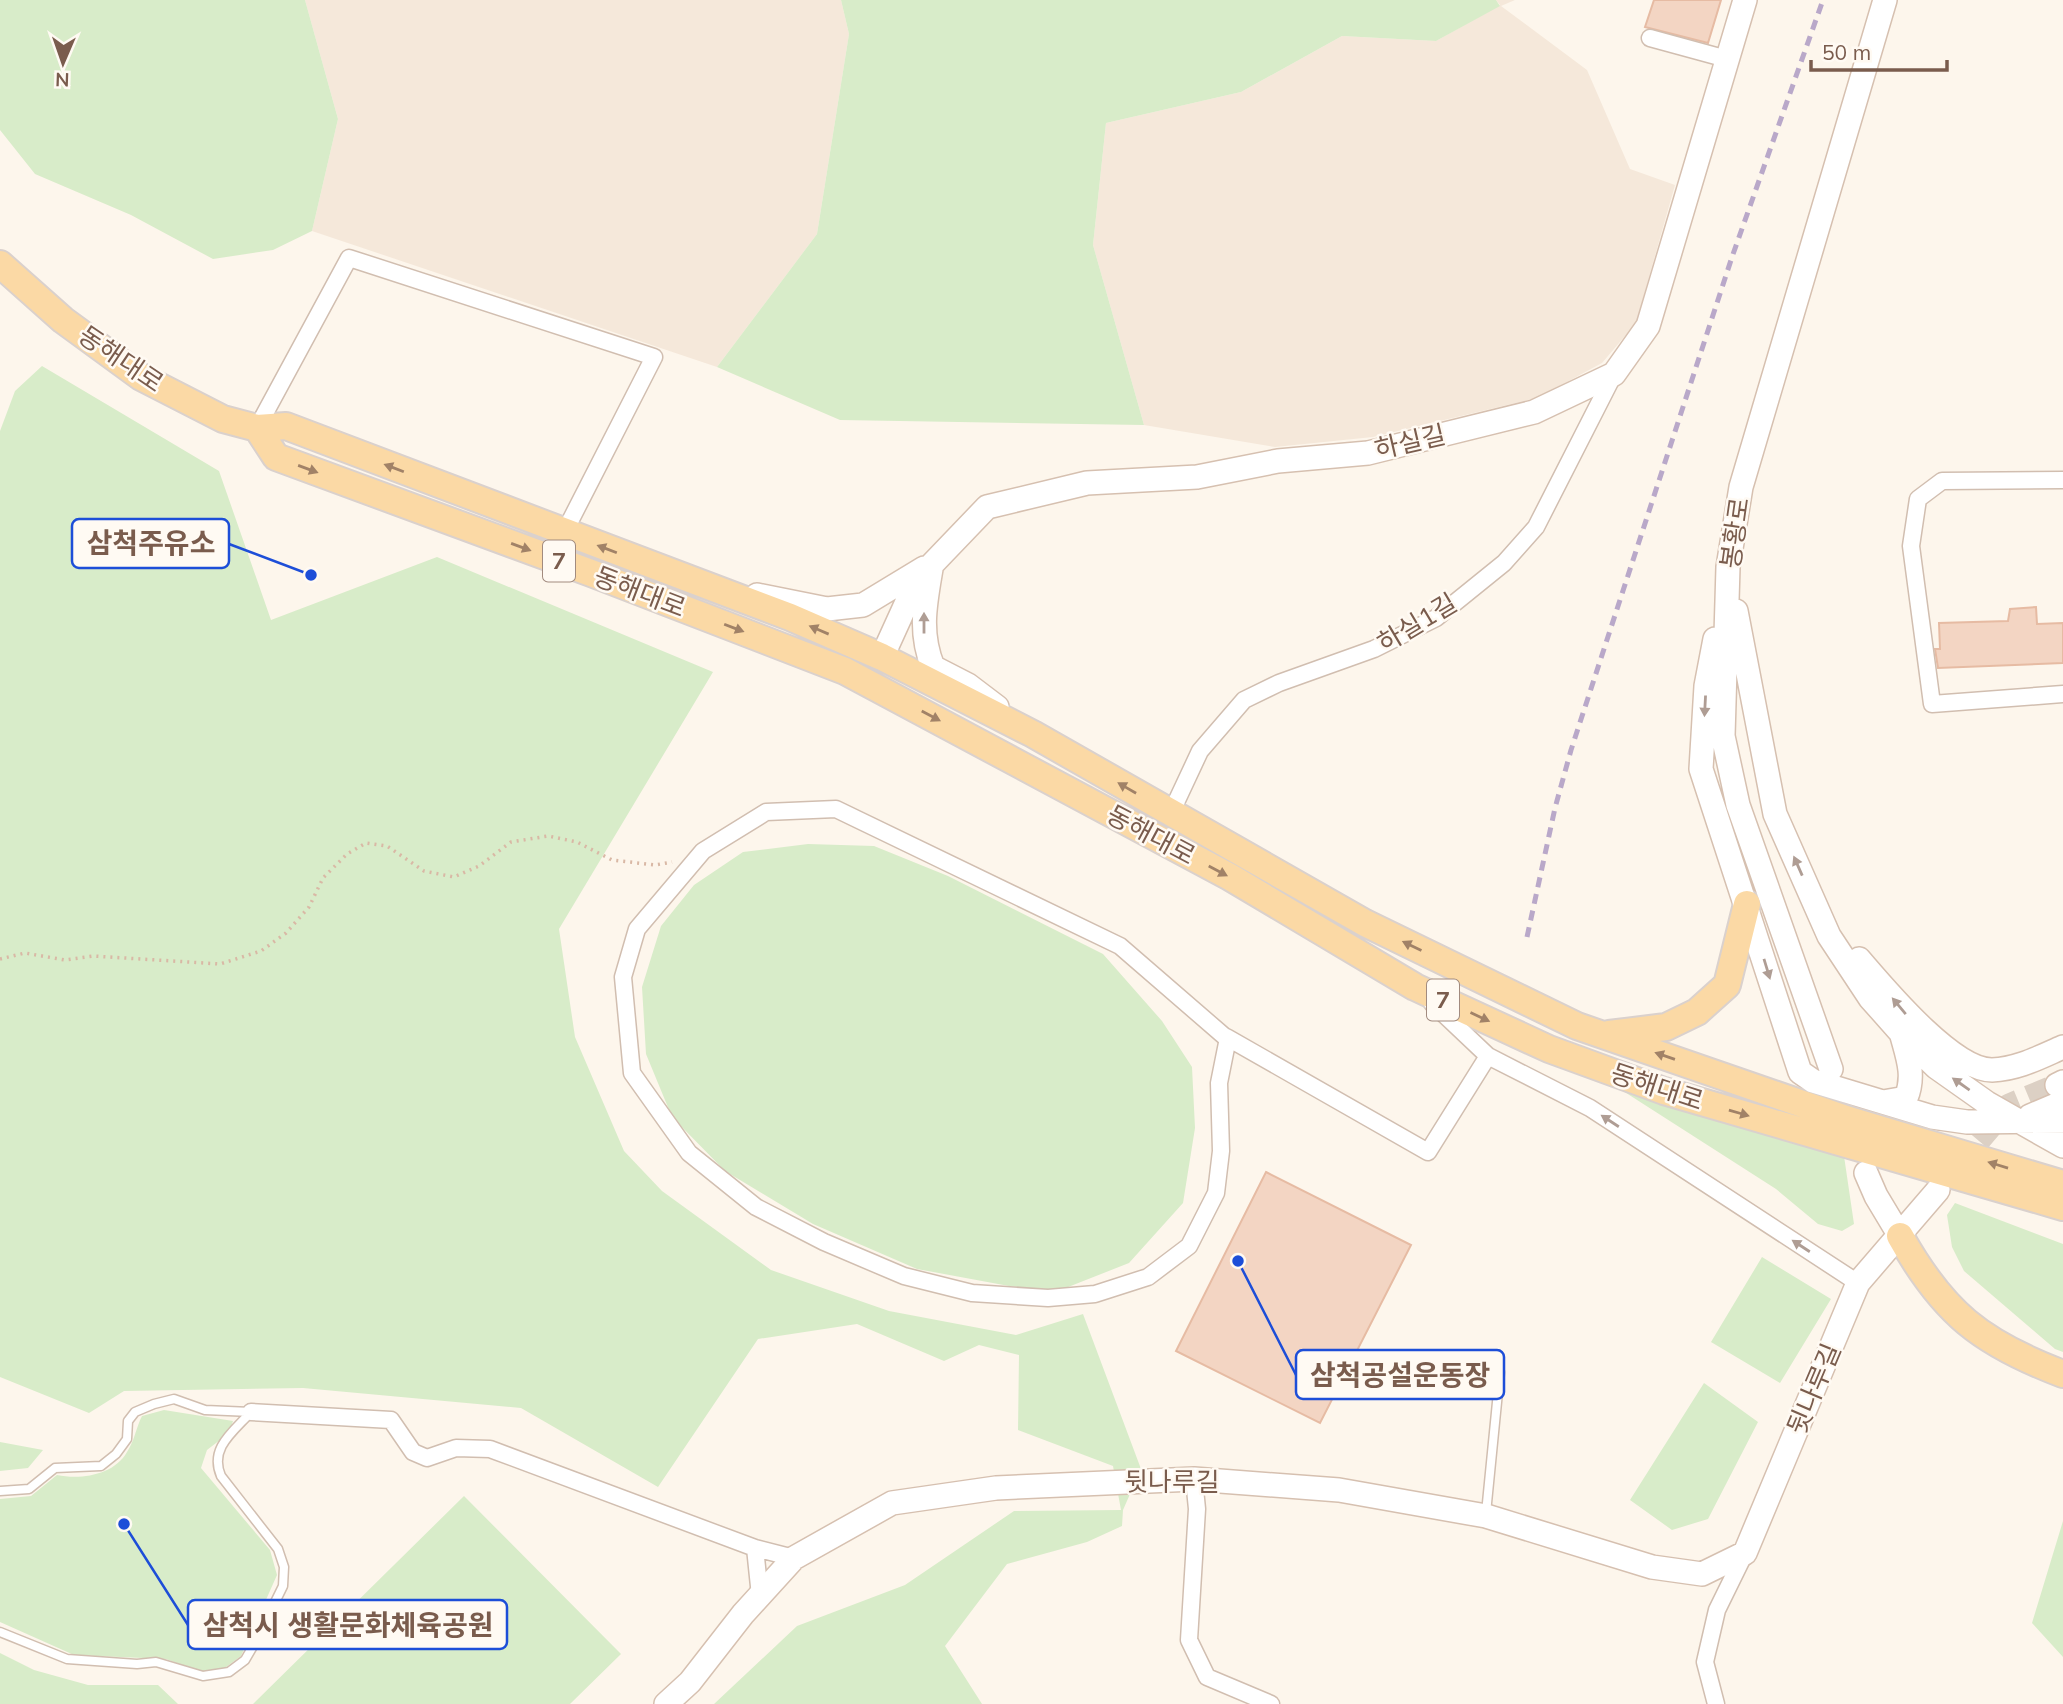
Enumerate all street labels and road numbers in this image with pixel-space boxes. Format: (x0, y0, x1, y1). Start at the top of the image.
street label: 동해대로 (72, 318, 170, 399)
street label: 하실길 (1371, 417, 1449, 466)
street label: 봉황로 (1713, 495, 1756, 571)
road number: 7 (543, 540, 575, 582)
street label: 동해대로 (590, 559, 691, 624)
street label: 하실1길 (1371, 586, 1463, 659)
street label: 동해대로 (1101, 798, 1201, 872)
road number: 7 (1427, 980, 1459, 1020)
street label: 동해대로 (1607, 1056, 1708, 1117)
street label: 뒷나루길 (1780, 1338, 1847, 1439)
street label: 뒷나루길 (1124, 1465, 1220, 1498)

